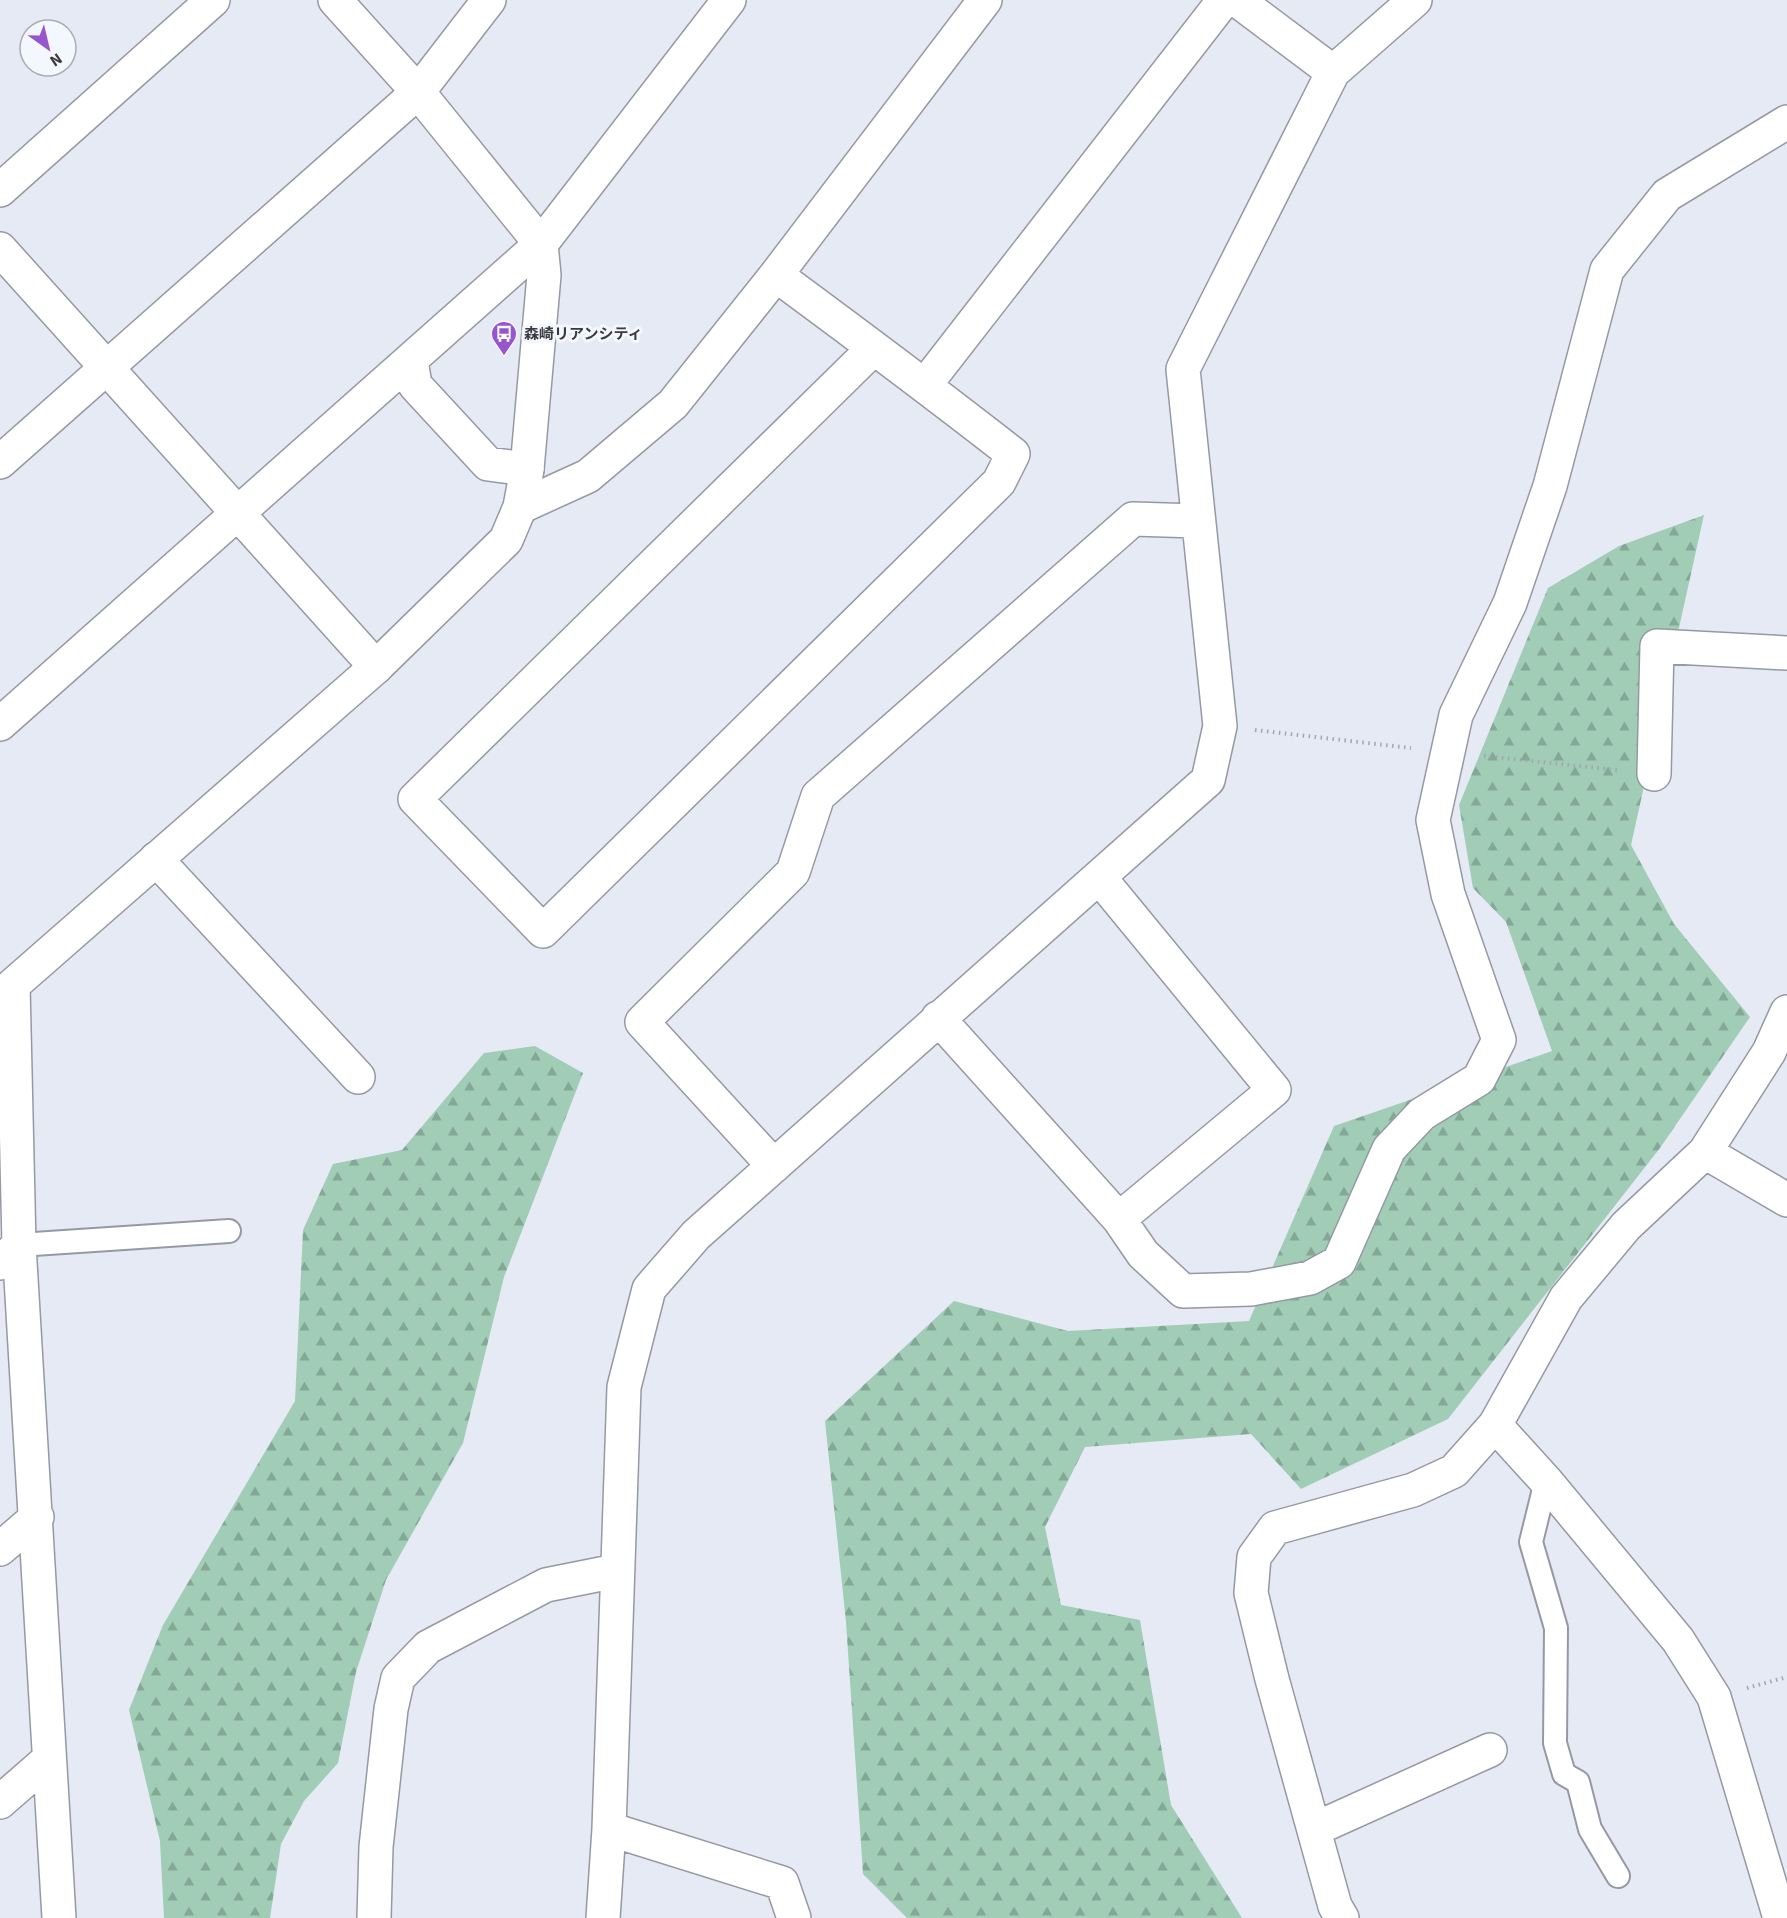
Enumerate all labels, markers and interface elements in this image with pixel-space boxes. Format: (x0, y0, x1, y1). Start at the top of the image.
north arrow (18, 18, 78, 78)
text: N (45, 48, 66, 72)
bus stop icon: 森崎リアンシティ (489, 319, 519, 357)
place label: 森崎リアンシティ (524, 324, 643, 345)

